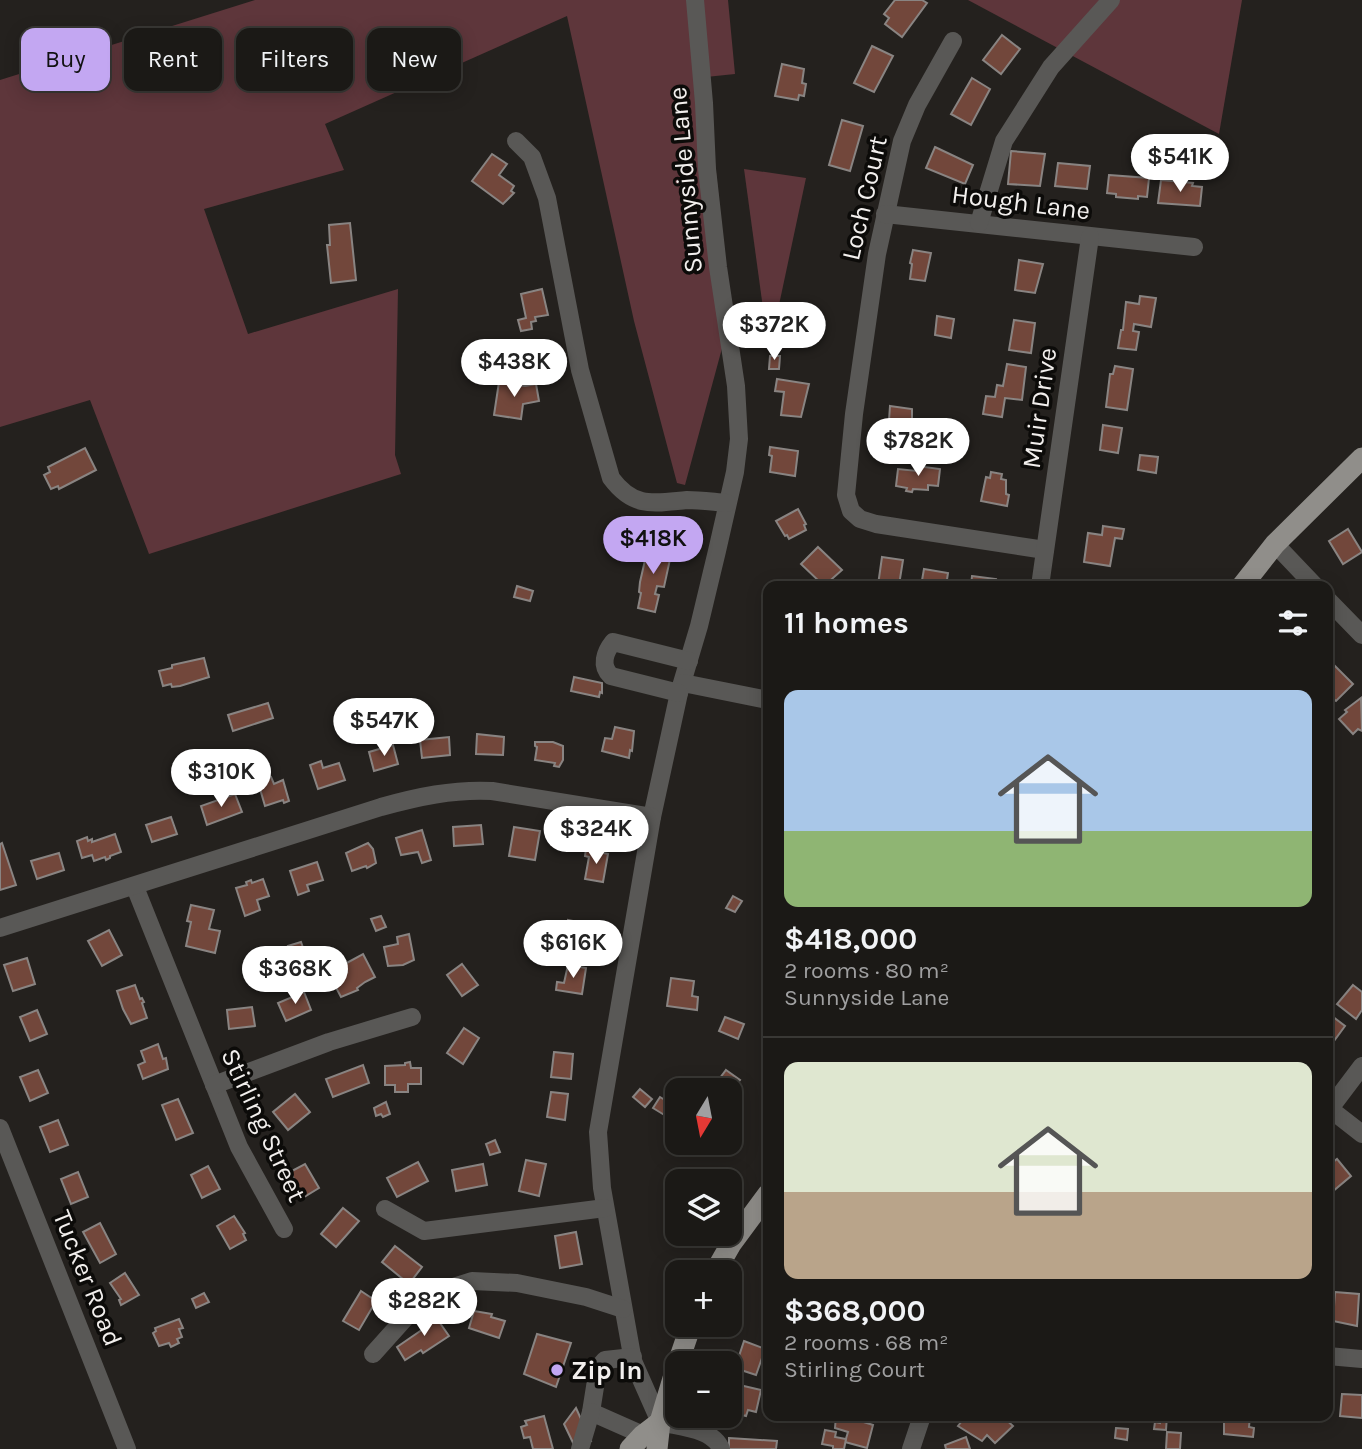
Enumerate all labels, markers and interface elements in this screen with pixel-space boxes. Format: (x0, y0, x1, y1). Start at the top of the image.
chip: Buy (21, 28, 110, 91)
chip: Rent (124, 28, 222, 91)
chip: Filters (236, 28, 353, 91)
chip: New (367, 28, 461, 91)
street label: Sunnyside Lane (662, 86, 709, 274)
street label: Loch Court (835, 133, 894, 263)
pin: $541K (1131, 134, 1229, 194)
text: $541K (1147, 143, 1213, 170)
street label: Hough Lane (950, 179, 1092, 226)
pin: $372K (725, 302, 823, 362)
text: $372K (739, 311, 809, 338)
pin: $438K (465, 340, 563, 399)
street label: Muir Drive (1016, 346, 1063, 471)
text: $438K (477, 348, 551, 375)
pin: $782K (869, 419, 967, 478)
text: $782K (882, 427, 954, 454)
pin: $418K (604, 516, 702, 576)
text: $418K (619, 525, 687, 552)
icon: filters (1274, 604, 1312, 642)
text: 11 homes (784, 605, 909, 641)
pin: $547K (335, 698, 433, 758)
text: $547K (349, 707, 419, 734)
icon: home (985, 736, 1111, 862)
pin: $310K (172, 750, 270, 809)
text: $310K (187, 758, 255, 785)
pin: $324K (547, 806, 645, 866)
text: $324K (560, 815, 632, 842)
pin: $616K (524, 920, 622, 980)
text: $418,000 (784, 921, 917, 957)
text: $616K (539, 929, 607, 956)
pin: $368K (246, 946, 344, 1006)
text: $368K (258, 955, 332, 982)
text: 2 rooms · 80 m² (784, 957, 949, 984)
text: Sunnyside Lane (784, 984, 949, 1011)
street label: Stirling Street (215, 1044, 313, 1207)
north arrow (665, 1078, 742, 1155)
map controls (665, 1078, 742, 1428)
icon: home (985, 1108, 1111, 1234)
button: layers (665, 1169, 742, 1246)
street label: Tucker Road (46, 1206, 129, 1351)
button: + (665, 1260, 742, 1337)
pin: $282K (375, 1278, 473, 1338)
text: $282K (387, 1287, 461, 1314)
text: $368,000 (784, 1293, 925, 1329)
text: 2 rooms · 68 m² (784, 1329, 948, 1356)
button: − (665, 1351, 742, 1428)
place label: Zip In (571, 1355, 642, 1386)
text: Stirling Court (784, 1356, 925, 1383)
marker: Zip In (549, 1362, 565, 1378)

